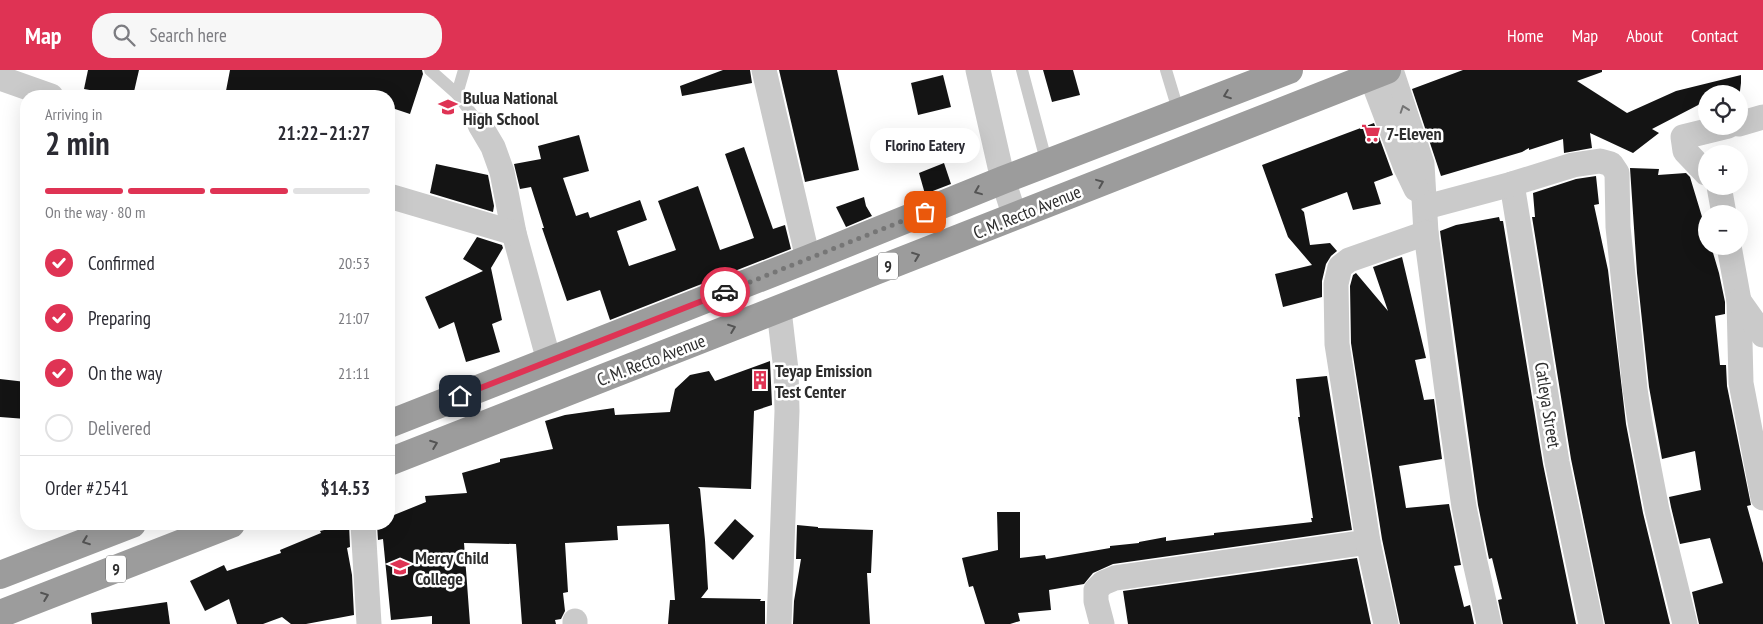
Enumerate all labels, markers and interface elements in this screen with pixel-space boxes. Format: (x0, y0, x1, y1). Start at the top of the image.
search box (92, 13, 442, 58)
text: Map (25, 20, 62, 51)
icon: search (110, 21, 138, 49)
text: Search here (150, 23, 227, 47)
text: Home (1507, 24, 1544, 47)
text: Map (1572, 24, 1598, 47)
text: About (1626, 24, 1663, 47)
text: Contact (1691, 24, 1738, 47)
map controls (1698, 85, 1748, 255)
button: locate (1698, 85, 1748, 135)
place label: Bulua National High School (463, 86, 558, 130)
one-way arrow (1223, 88, 1232, 99)
school or university icon: Bulua National High School (437, 96, 459, 118)
text: Arriving in (45, 104, 102, 124)
one-way arrow (1400, 105, 1410, 114)
text: 21:22–21:27 (277, 121, 370, 145)
text: 2 min (45, 122, 110, 164)
supermarket icon: 7-Eleven (1360, 122, 1382, 144)
place label: 7-Eleven (1386, 122, 1442, 145)
callout: Florino Eatery (870, 127, 980, 162)
text: Florino Eatery (885, 135, 965, 155)
button: + (1698, 145, 1748, 195)
one-way arrow (1095, 179, 1104, 189)
street label: C. M. Recto Avenue (970, 180, 1084, 244)
one-way arrow (974, 185, 982, 195)
pin (904, 191, 946, 233)
icon: bag (911, 198, 939, 226)
text: On the way · 80 m (45, 202, 145, 222)
button: − (1698, 205, 1748, 255)
icon: check (45, 249, 73, 277)
text: Confirmed (88, 251, 155, 275)
one-way arrow (911, 251, 920, 262)
road number: 9 (878, 252, 898, 280)
text: 20:53 (338, 253, 370, 273)
courier (700, 267, 750, 317)
icon: car (711, 278, 739, 306)
icon: check (45, 304, 73, 332)
text: Preparing (88, 306, 151, 330)
text: 21:07 (338, 308, 370, 328)
one-way arrow (727, 324, 736, 334)
street label: C. M. Recto Avenue (593, 329, 709, 391)
icon: check (45, 359, 73, 387)
place label: Teyap Emission Test Center (775, 359, 872, 403)
street label: Catleya Street (1530, 360, 1566, 450)
text: On the way (88, 361, 162, 385)
text: 21:11 (338, 363, 370, 383)
building icon: Teyap Emission Test Center (749, 369, 771, 391)
pin (439, 375, 481, 417)
icon: home (446, 382, 474, 410)
text: Delivered (88, 416, 151, 440)
one-way arrow (429, 440, 438, 451)
text: Order #2541 (45, 476, 129, 500)
text: $14.53 (321, 476, 370, 500)
one-way arrow (83, 536, 91, 546)
place label: Mercy Child College (415, 546, 489, 590)
road number: 9 (106, 556, 126, 582)
school or university icon: Mercy Child College (389, 556, 411, 578)
one-way arrow (41, 592, 49, 602)

